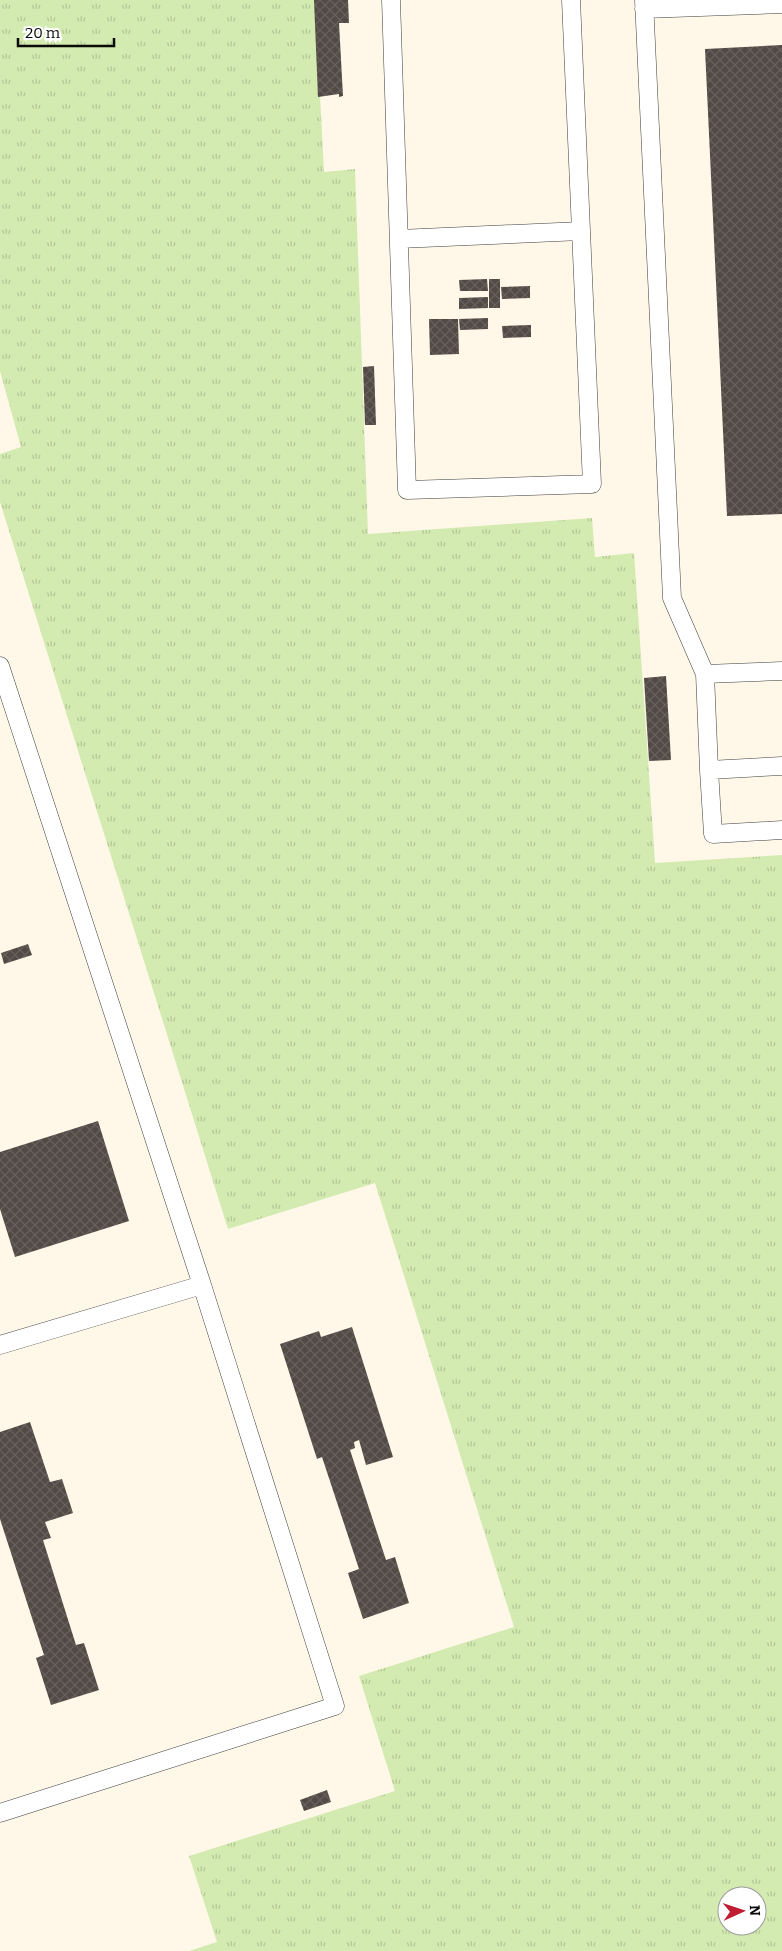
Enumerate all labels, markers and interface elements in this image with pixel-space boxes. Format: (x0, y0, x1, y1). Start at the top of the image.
scale bar (18, 15, 114, 47)
text: 20 m (25, 24, 61, 42)
north arrow (717, 1886, 767, 1936)
text: N (746, 1905, 763, 1916)

